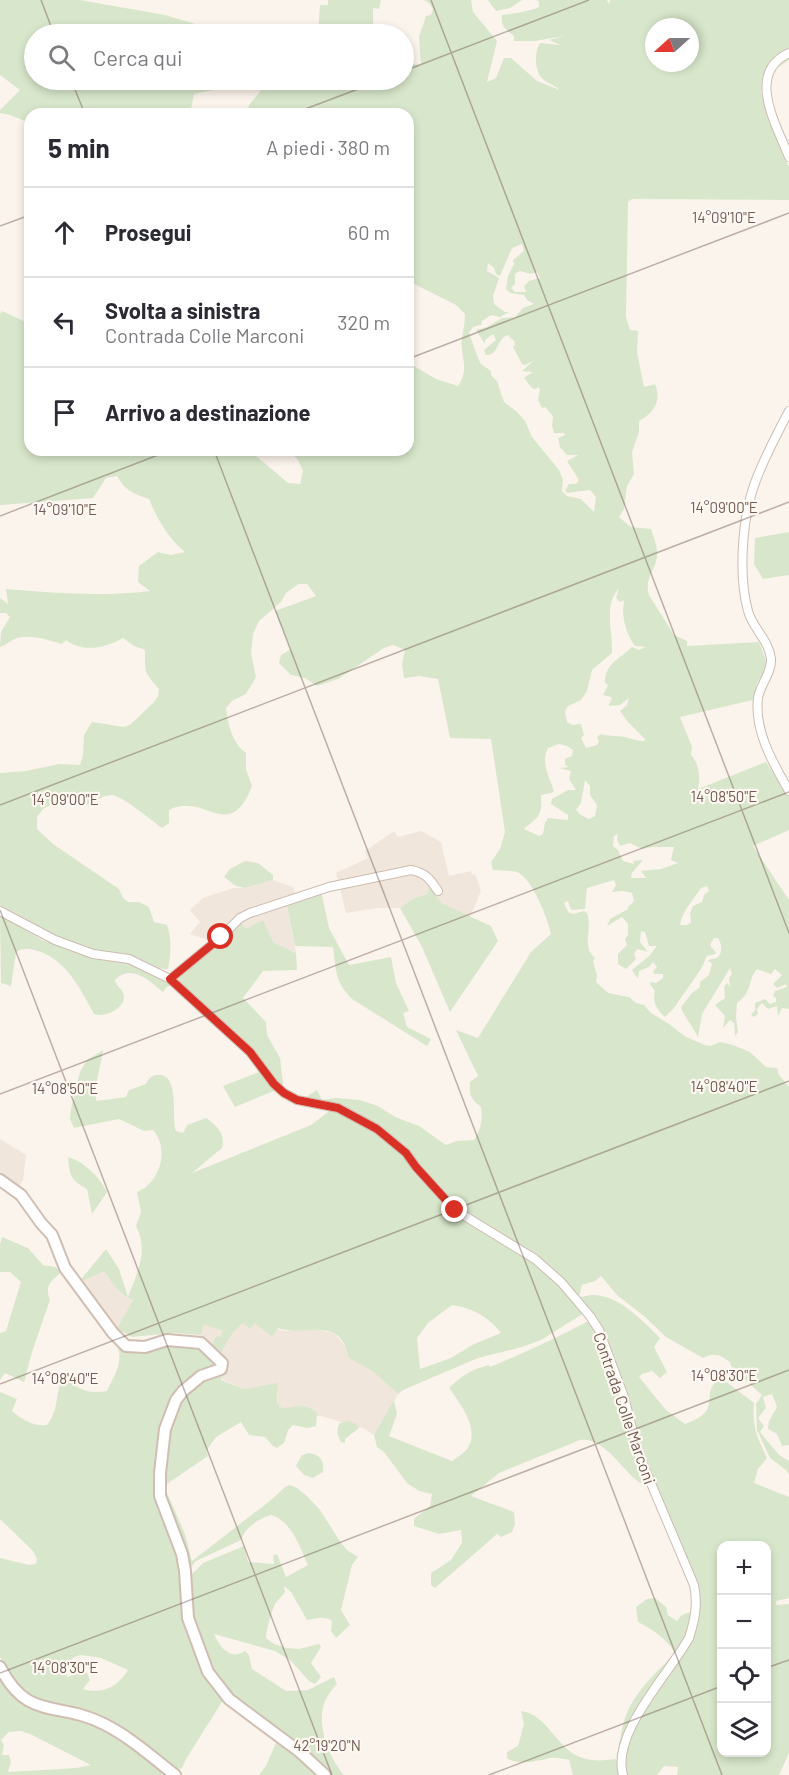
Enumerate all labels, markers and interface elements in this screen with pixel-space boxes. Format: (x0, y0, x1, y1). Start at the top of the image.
north arrow (645, 18, 699, 72)
search box (24, 24, 414, 90)
icon: search (45, 41, 78, 74)
text: Cerca qui (93, 44, 183, 70)
text: 5 min (48, 132, 110, 163)
text: A piedi · 380 m (266, 135, 390, 159)
text: 14°09'10"E (692, 208, 756, 226)
icon: ahead (48, 216, 81, 249)
text: Prosegui (105, 219, 191, 245)
text: 60 m (348, 220, 390, 244)
text: Svolta a sinistra (105, 297, 260, 323)
icon: left (48, 306, 81, 339)
text: 320 m (337, 310, 390, 334)
text: Contrada Colle Marconi (105, 323, 304, 347)
icon: arrive (48, 396, 81, 429)
text: Arrivo a destinazione (105, 399, 311, 425)
text: 14°09'00"E (690, 498, 758, 516)
text: 14°09'10"E (33, 500, 97, 518)
text: 14°08'50"E (691, 787, 757, 805)
text: 14°09'00"E (31, 790, 99, 808)
route start (207, 923, 233, 949)
text: 14°08'40"E (690, 1077, 758, 1095)
text: 14°08'50"E (32, 1079, 98, 1097)
route end (441, 1196, 467, 1222)
street label: Contrada Colle Marconi (590, 1329, 660, 1487)
text: 14°08'30"E (691, 1366, 757, 1384)
text: 14°08'40"E (31, 1369, 99, 1387)
map controls (717, 1541, 771, 1757)
button: + (717, 1541, 771, 1595)
button: − (717, 1595, 771, 1649)
button: locate (717, 1649, 771, 1703)
text: 14°08'30"E (32, 1658, 98, 1676)
button: layers (717, 1703, 771, 1757)
text: 42°19'20"N (293, 1736, 361, 1754)

